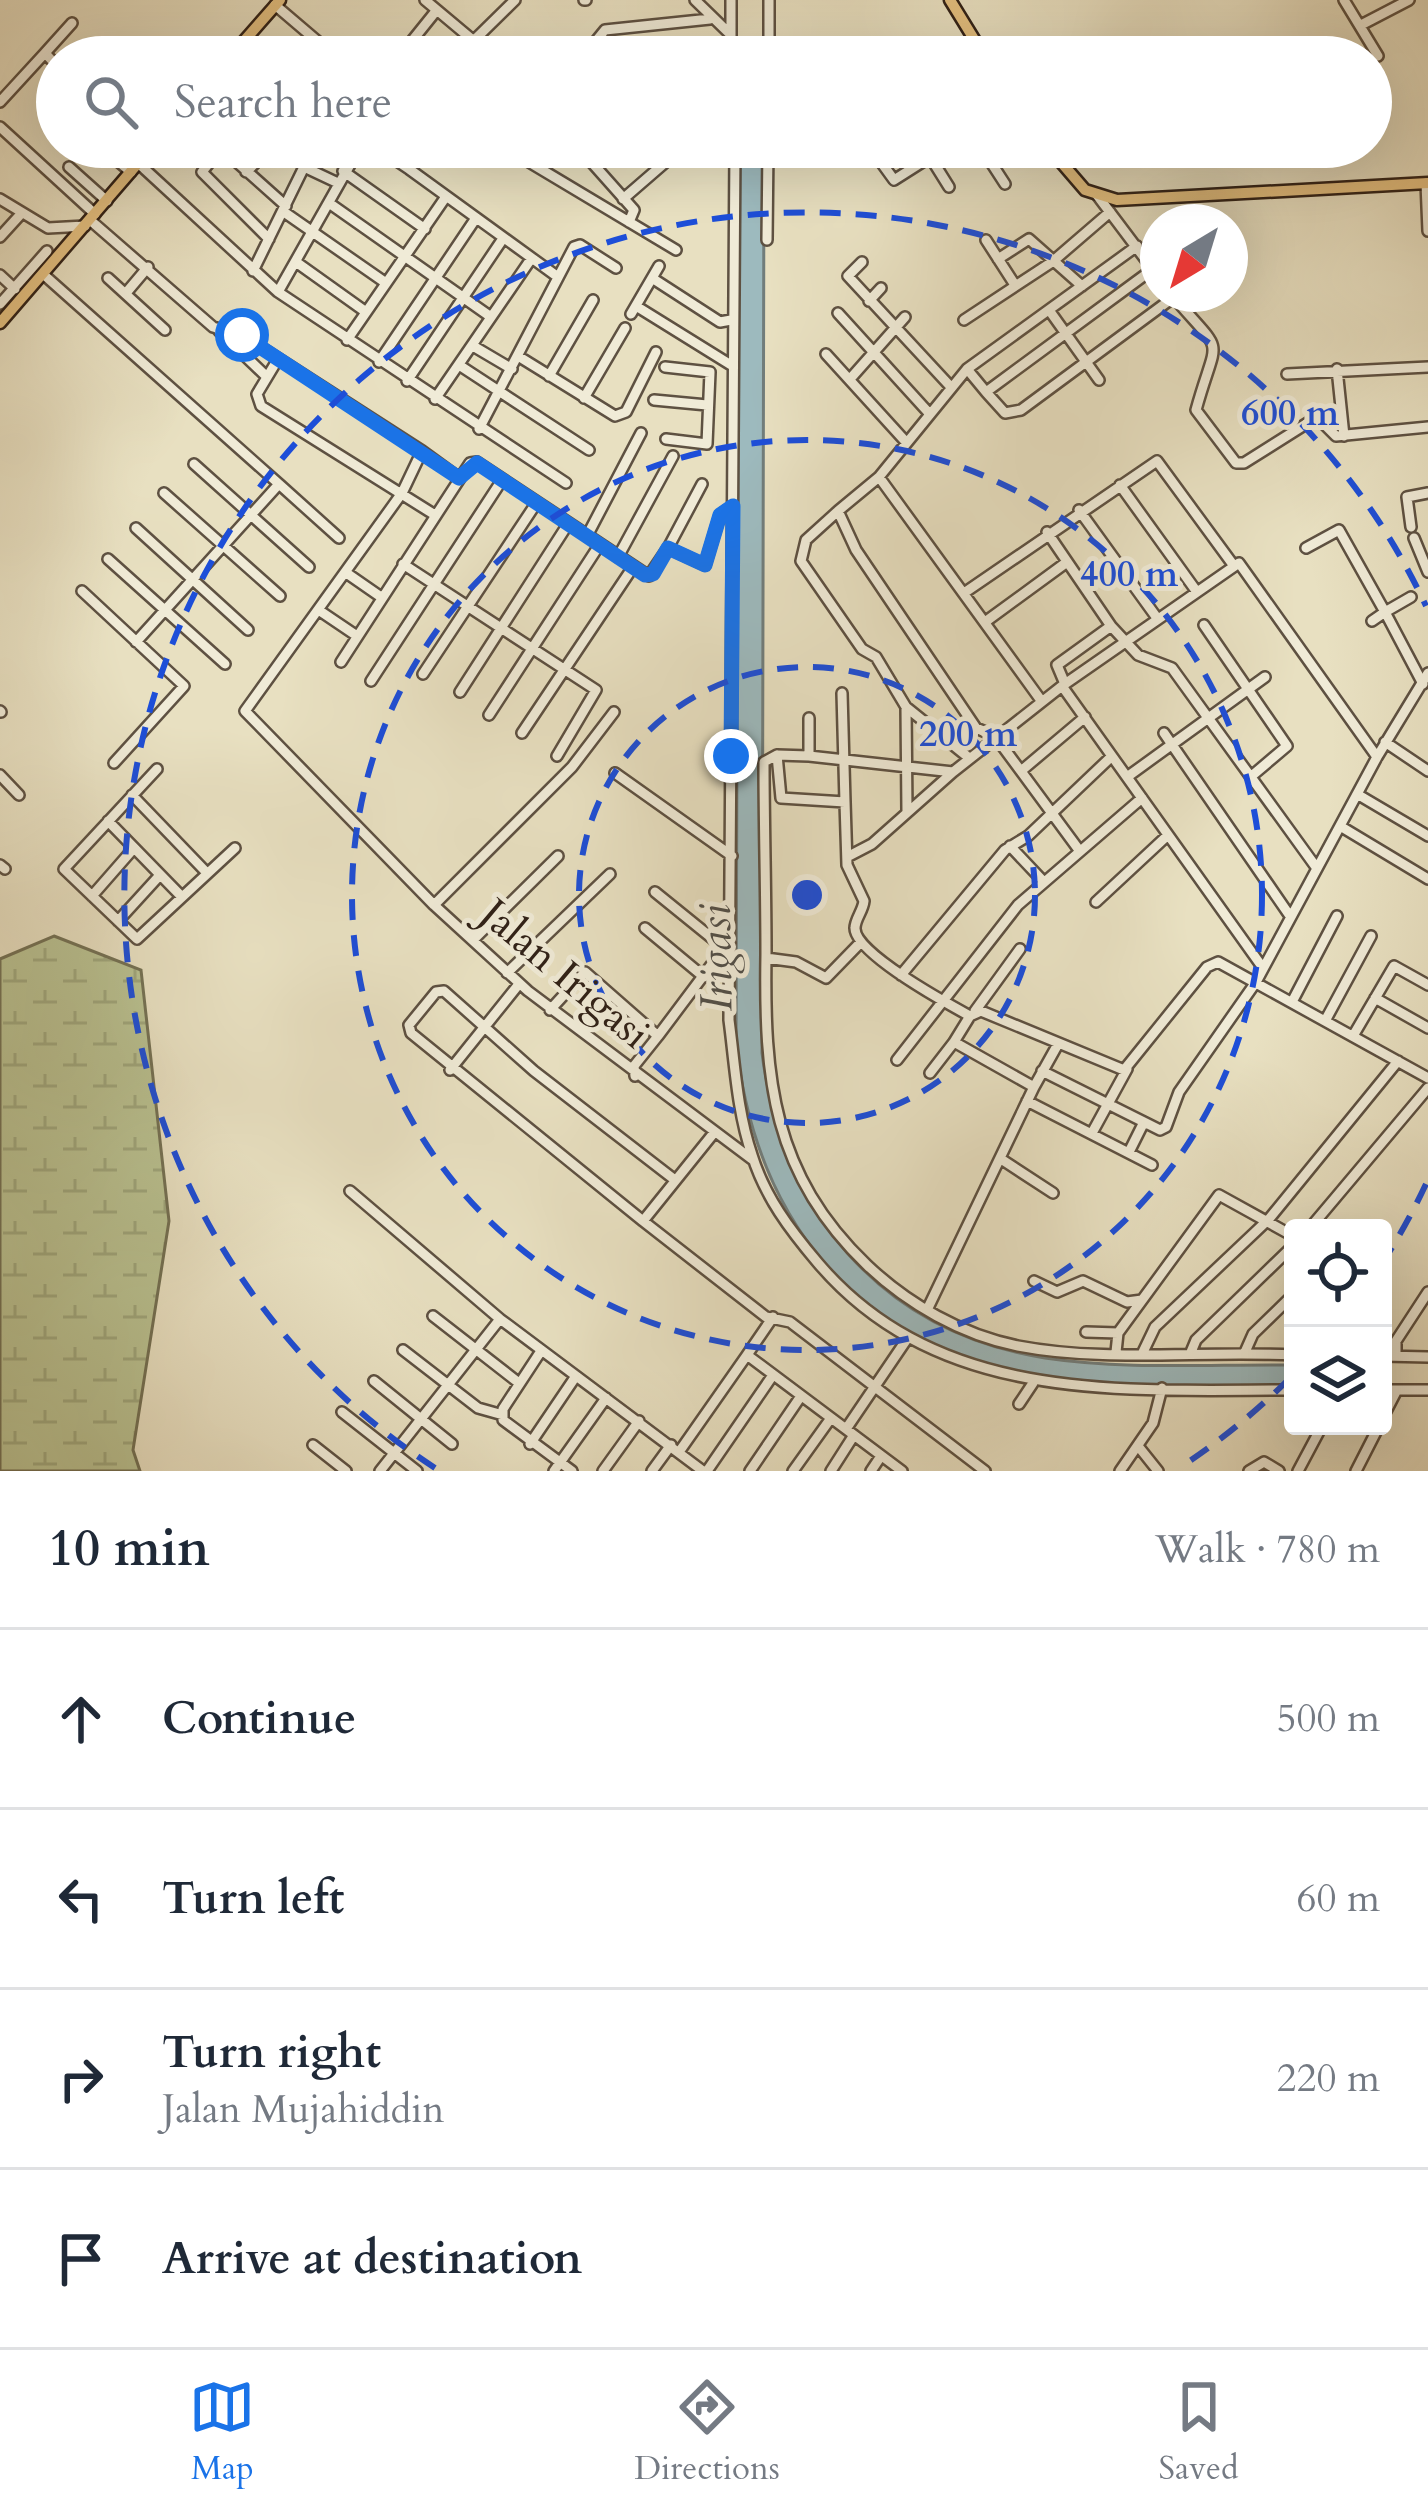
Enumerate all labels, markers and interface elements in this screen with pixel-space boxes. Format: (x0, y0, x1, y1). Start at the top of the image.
search box (36, 36, 1392, 168)
icon: search (78, 69, 144, 135)
text: Search here (174, 72, 392, 133)
north arrow (1140, 204, 1248, 312)
route start (215, 308, 269, 362)
text: 600 m (1241, 389, 1340, 438)
text: 400 m (1080, 550, 1179, 599)
text: 200 m (919, 710, 1018, 759)
route end (704, 729, 758, 783)
centre of rings (786, 874, 828, 916)
street label: Jalan Irigasi (463, 882, 662, 1062)
water label: Irigasi (685, 903, 747, 1012)
map controls (1284, 1219, 1392, 1435)
button: locate (1284, 1219, 1392, 1327)
button: layers (1284, 1327, 1392, 1435)
text: 10 min (48, 1514, 210, 1584)
text: Walk · 780 m (1155, 1523, 1380, 1576)
icon: ahead (48, 1686, 114, 1752)
text: Continue (162, 1688, 356, 1749)
text: 500 m (1277, 1692, 1380, 1745)
icon: left (48, 1866, 114, 1932)
text: Turn left (162, 1868, 344, 1929)
text: 60 m (1297, 1872, 1380, 1925)
text: Turn right (162, 2022, 381, 2083)
icon: right (48, 2046, 114, 2112)
text: 220 m (1277, 2052, 1380, 2105)
text: Jalan Mujahiddin (162, 2083, 444, 2136)
icon: arrive (48, 2226, 114, 2292)
text: Arrive at destination (162, 2228, 582, 2289)
tab: Map (189, 2374, 255, 2491)
tab: Directions (634, 2374, 780, 2491)
tab: Saved (1159, 2374, 1239, 2491)

